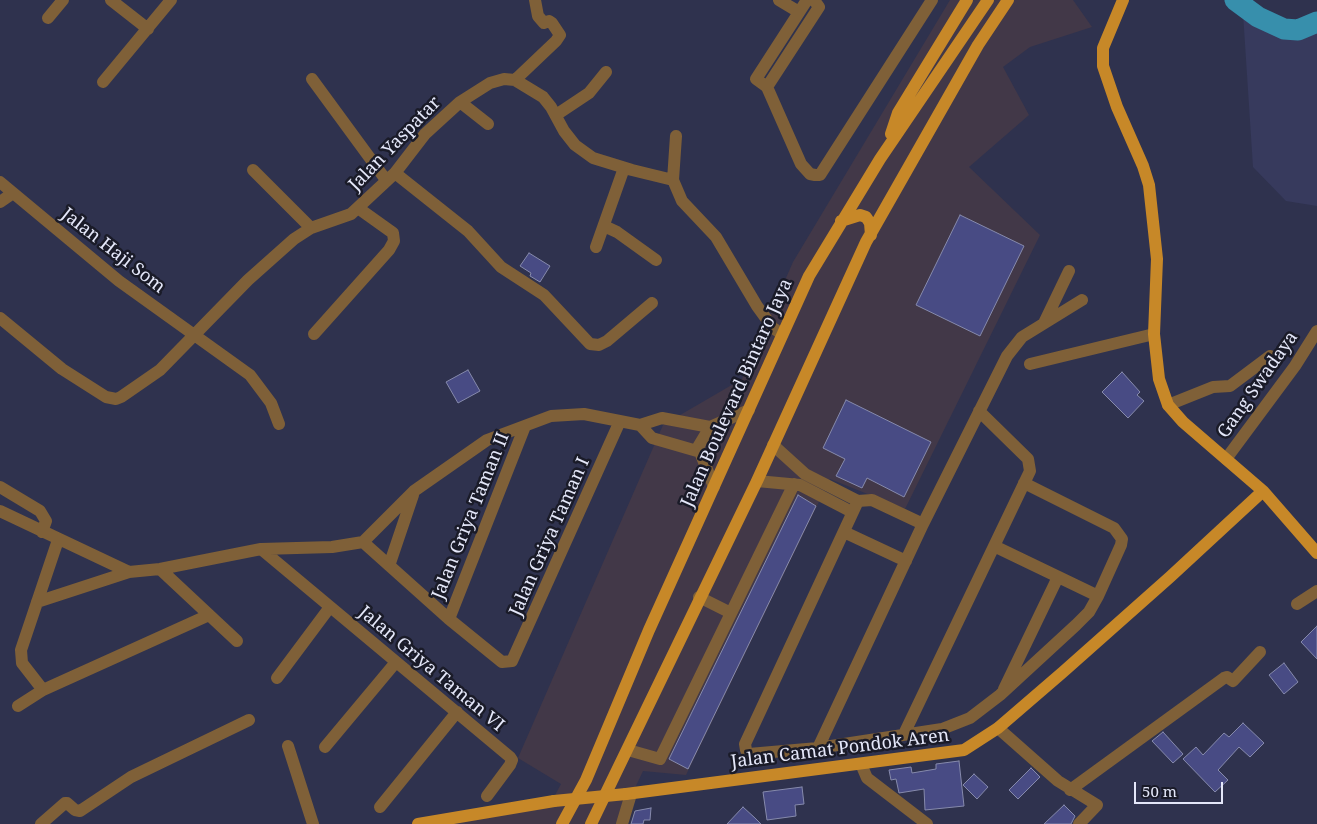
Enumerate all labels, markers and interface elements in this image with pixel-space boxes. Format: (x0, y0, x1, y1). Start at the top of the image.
street label: Jalan Yaspatar (344, 92, 446, 196)
street label: Jalan Haji Som (57, 204, 169, 298)
street label: Jalan Boulevard Bintaro Jaya (677, 275, 797, 511)
street label: Gang Swadaya (1213, 327, 1303, 443)
street label: Jalan Griya Taman II (428, 429, 514, 603)
street label: Jalan Griya Taman I (505, 454, 595, 620)
street label: Jalan Griya Taman VI (354, 602, 508, 736)
street label: Jalan Camat Pondok Aren (730, 725, 950, 773)
scale bar (1137, 772, 1226, 804)
text: 50 m (1142, 781, 1177, 801)

